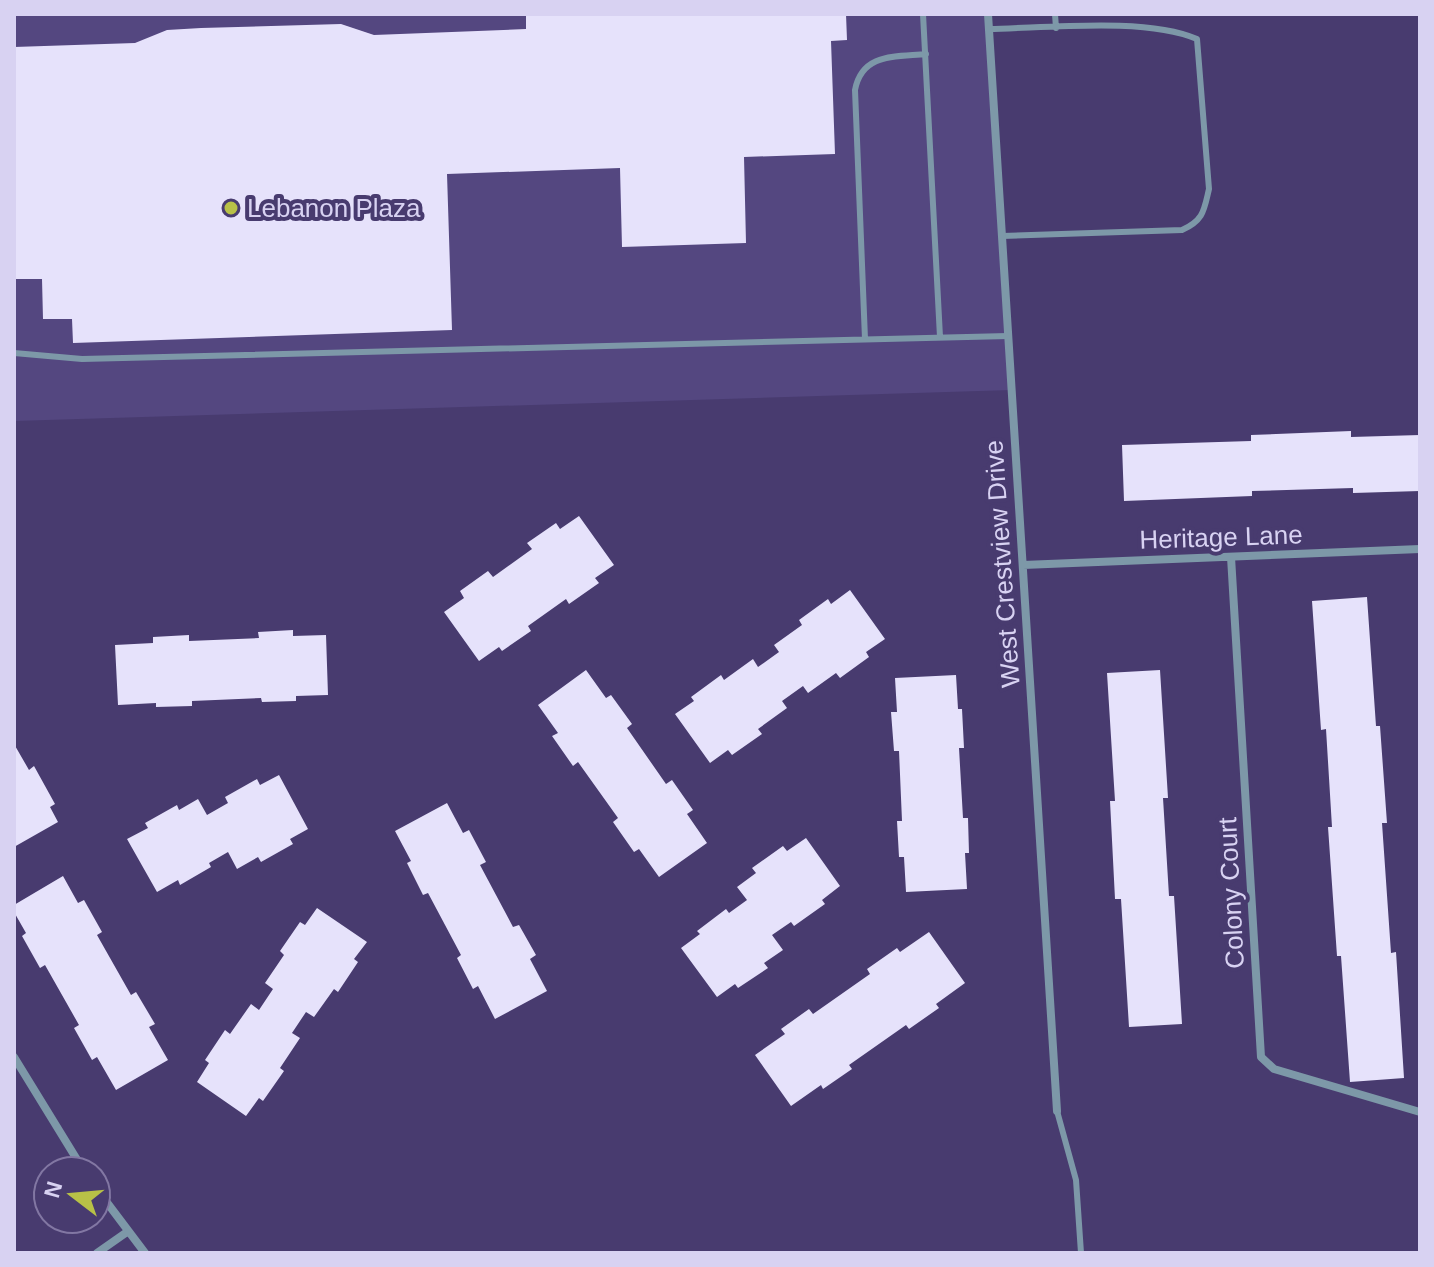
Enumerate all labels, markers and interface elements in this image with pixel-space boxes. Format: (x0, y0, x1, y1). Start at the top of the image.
place label: Lebanon Plaza (247, 193, 421, 223)
marker: Lebanon Plaza (222, 199, 240, 217)
street label: West Crestview Drive (978, 439, 1026, 689)
street label: Heritage Lane (1139, 519, 1303, 555)
street label: Colony Court (1212, 816, 1250, 970)
north arrow (32, 1155, 112, 1235)
text: N (39, 1179, 67, 1201)

